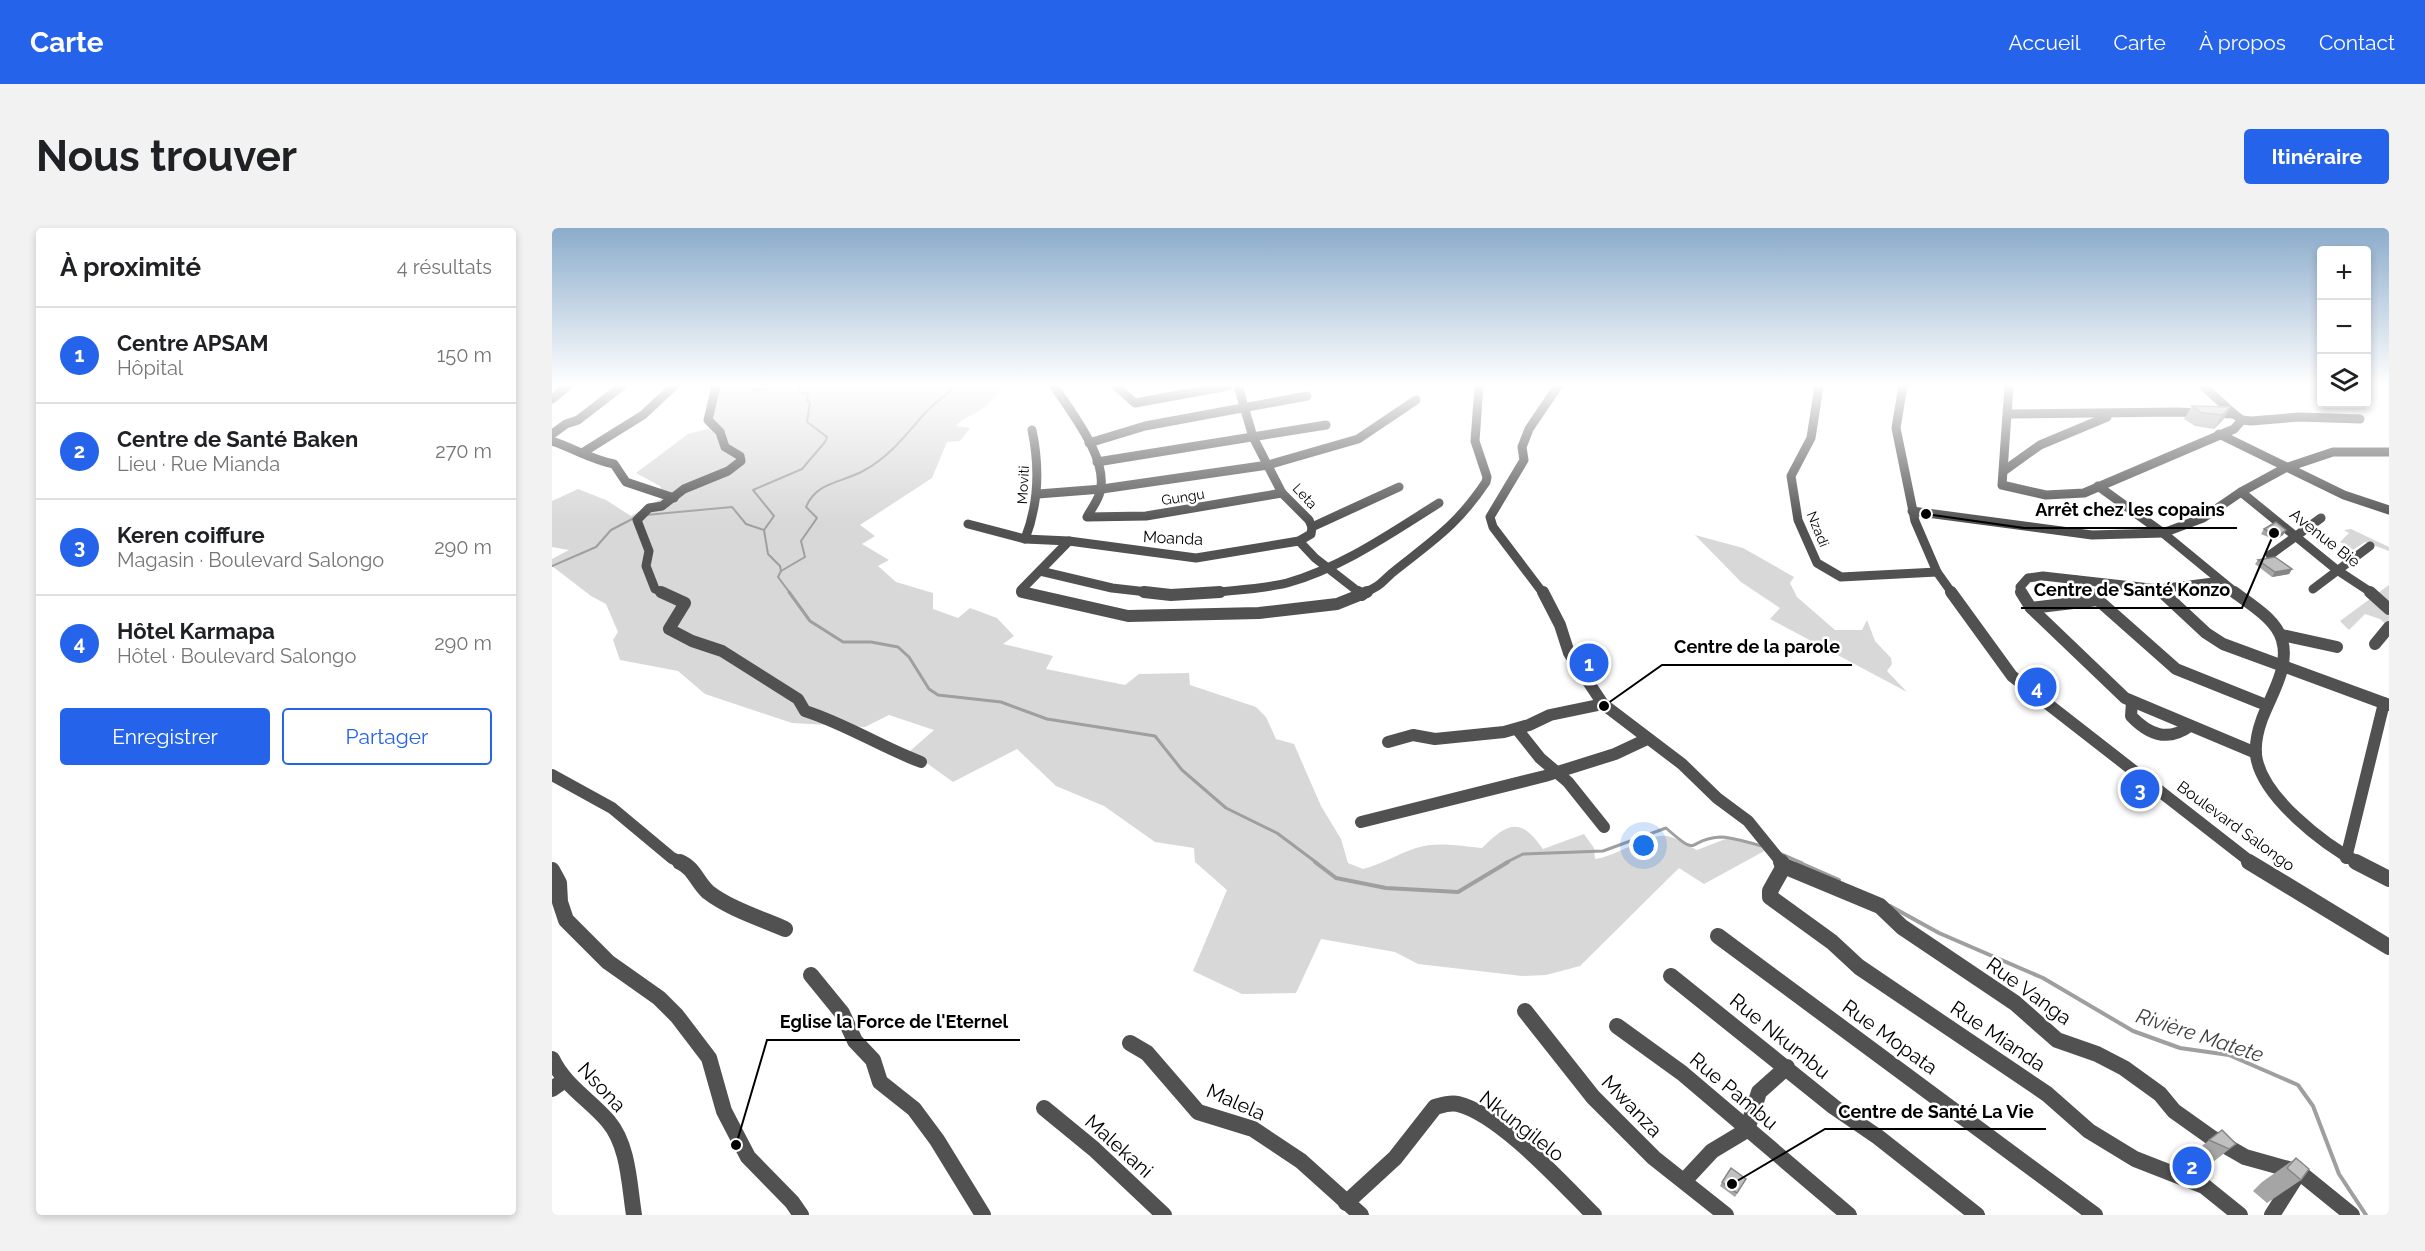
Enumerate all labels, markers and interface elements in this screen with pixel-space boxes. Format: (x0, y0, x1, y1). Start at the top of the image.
text: Carte (30, 26, 103, 59)
text: Accueil (2009, 30, 2081, 55)
text: Carte (2114, 30, 2166, 55)
text: À propos (2199, 30, 2286, 55)
text: Contact (2319, 30, 2395, 55)
button: Itinéraire (2244, 129, 2389, 184)
text: Nous trouver (36, 132, 297, 181)
map controls (2317, 246, 2371, 408)
button: + (2317, 246, 2371, 300)
text: À proximité (60, 252, 201, 282)
text: 4 résultats (397, 255, 492, 279)
button: − (2317, 300, 2371, 354)
text: Centre APSAM (117, 330, 269, 356)
text: 1 (75, 343, 84, 367)
text: 150 m (437, 343, 492, 367)
button: layers (2317, 354, 2371, 408)
text: Hôpital (117, 356, 183, 380)
text: Centre de Santé Baken (117, 426, 358, 452)
text: 2 (74, 439, 85, 463)
text: 270 m (435, 439, 492, 463)
text: Lieu · Rue Mianda (117, 452, 280, 476)
street label: Moviti (1014, 465, 1032, 505)
street label: Leta (1289, 480, 1321, 512)
street label: Gungu (1160, 486, 1206, 508)
callout: Arrêt chez les copains (2024, 492, 2237, 528)
text: Arrêt chez les copains (2035, 499, 2225, 520)
street label: Avenue Bie (2286, 505, 2364, 571)
street label: Nzadi (1804, 509, 1832, 549)
text: Keren coiffure (117, 522, 265, 548)
street label: Moanda (1142, 527, 1204, 549)
text: 3 (74, 535, 85, 559)
text: 290 m (434, 535, 492, 559)
text: Magasin · Boulevard Salongo (117, 548, 384, 572)
callout: Centre de Santé Konzo (2021, 572, 2242, 608)
text: Centre de Santé Konzo (2034, 579, 2230, 600)
text: Hôtel Karmapa (117, 618, 275, 644)
callout: Centre de la parole (1662, 629, 1852, 665)
text: 4 (74, 631, 85, 655)
text: 290 m (434, 631, 492, 655)
text: Centre de la parole (1674, 636, 1840, 657)
pin: 1 (1570, 640, 1608, 686)
text: Hôtel · Boulevard Salongo (117, 644, 356, 668)
pin: 4 (2018, 664, 2056, 710)
button: Enregistrer (60, 708, 270, 765)
button: Partager (282, 708, 492, 765)
pin: 3 (2120, 766, 2160, 812)
street label: Boulevard Salongo (2173, 777, 2299, 875)
your location (1629, 831, 1658, 860)
street label: Rue Vanga (1982, 952, 2076, 1030)
street label: Rue Nkumbu (1725, 988, 1835, 1084)
street label: Rue Mopata (1838, 994, 1942, 1080)
street label: Rue Mianda (1946, 995, 2050, 1077)
water label: Rivière Matete (2133, 1003, 2267, 1067)
callout: Eglise la Force de l'Eternel (767, 1004, 1020, 1040)
text: Eglise la Force de l'Eternel (780, 1011, 1008, 1032)
street label: Rue Pambu (1685, 1047, 1783, 1135)
street label: Nsona (573, 1057, 631, 1117)
street label: Mwanza (1597, 1070, 1667, 1142)
street label: Malela (1203, 1078, 1269, 1126)
street label: Nkungilelo (1475, 1086, 1569, 1167)
callout: Centre de Santé La Vie (1825, 1093, 2046, 1129)
text: Centre de Santé La Vie (1838, 1101, 2034, 1122)
street label: Malekani (1080, 1109, 1158, 1183)
pin: 2 (2172, 1144, 2212, 1188)

